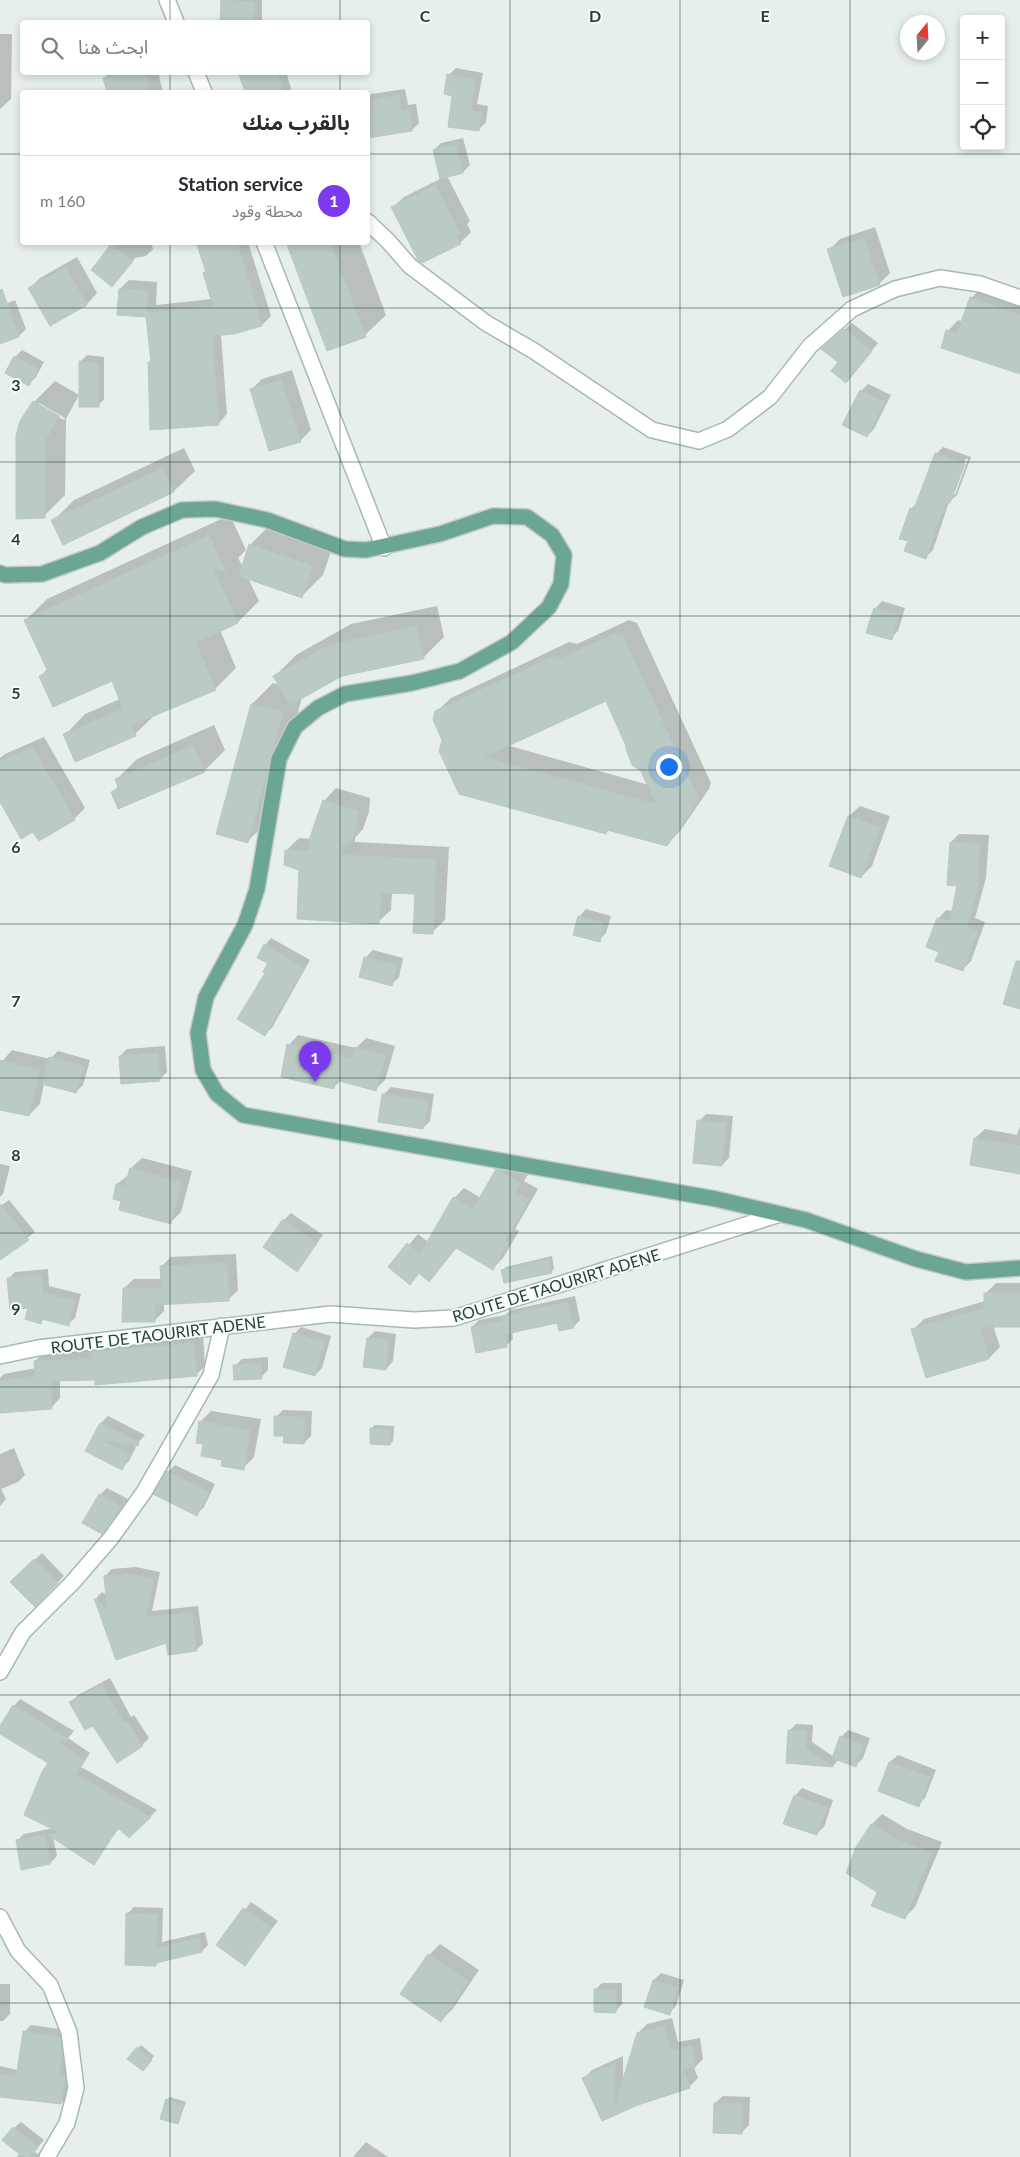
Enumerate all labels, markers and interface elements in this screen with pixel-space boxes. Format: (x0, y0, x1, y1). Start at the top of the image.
text: C (420, 6, 431, 25)
text: D (589, 6, 601, 25)
text: E (760, 6, 770, 25)
north arrow (900, 15, 945, 60)
map controls (960, 15, 1005, 150)
button: + (960, 15, 1005, 60)
search box (20, 20, 370, 75)
icon: search (38, 34, 66, 62)
text: ابحث هنا (78, 35, 148, 58)
button: − (960, 60, 1005, 105)
button: locate (960, 105, 1005, 150)
text: بالقرب منك (243, 109, 350, 134)
text: Station service (178, 172, 303, 195)
text: 160 m (40, 191, 85, 210)
text: 1 (329, 191, 339, 210)
text: محطة وقود (232, 201, 303, 220)
text: 3 (11, 375, 21, 394)
text: 4 (11, 529, 21, 548)
text: 5 (11, 683, 21, 702)
your location (656, 754, 682, 780)
text: 6 (11, 837, 21, 856)
text: 7 (11, 991, 21, 1010)
pin: 1 (299, 1041, 331, 1082)
text: 8 (11, 1145, 21, 1164)
street label: ROUTE DE TAOURIRT ADENE (450, 1244, 662, 1326)
text: 9 (11, 1299, 21, 1318)
street label: ROUTE DE TAOURIRT ADENE (50, 1311, 266, 1357)

